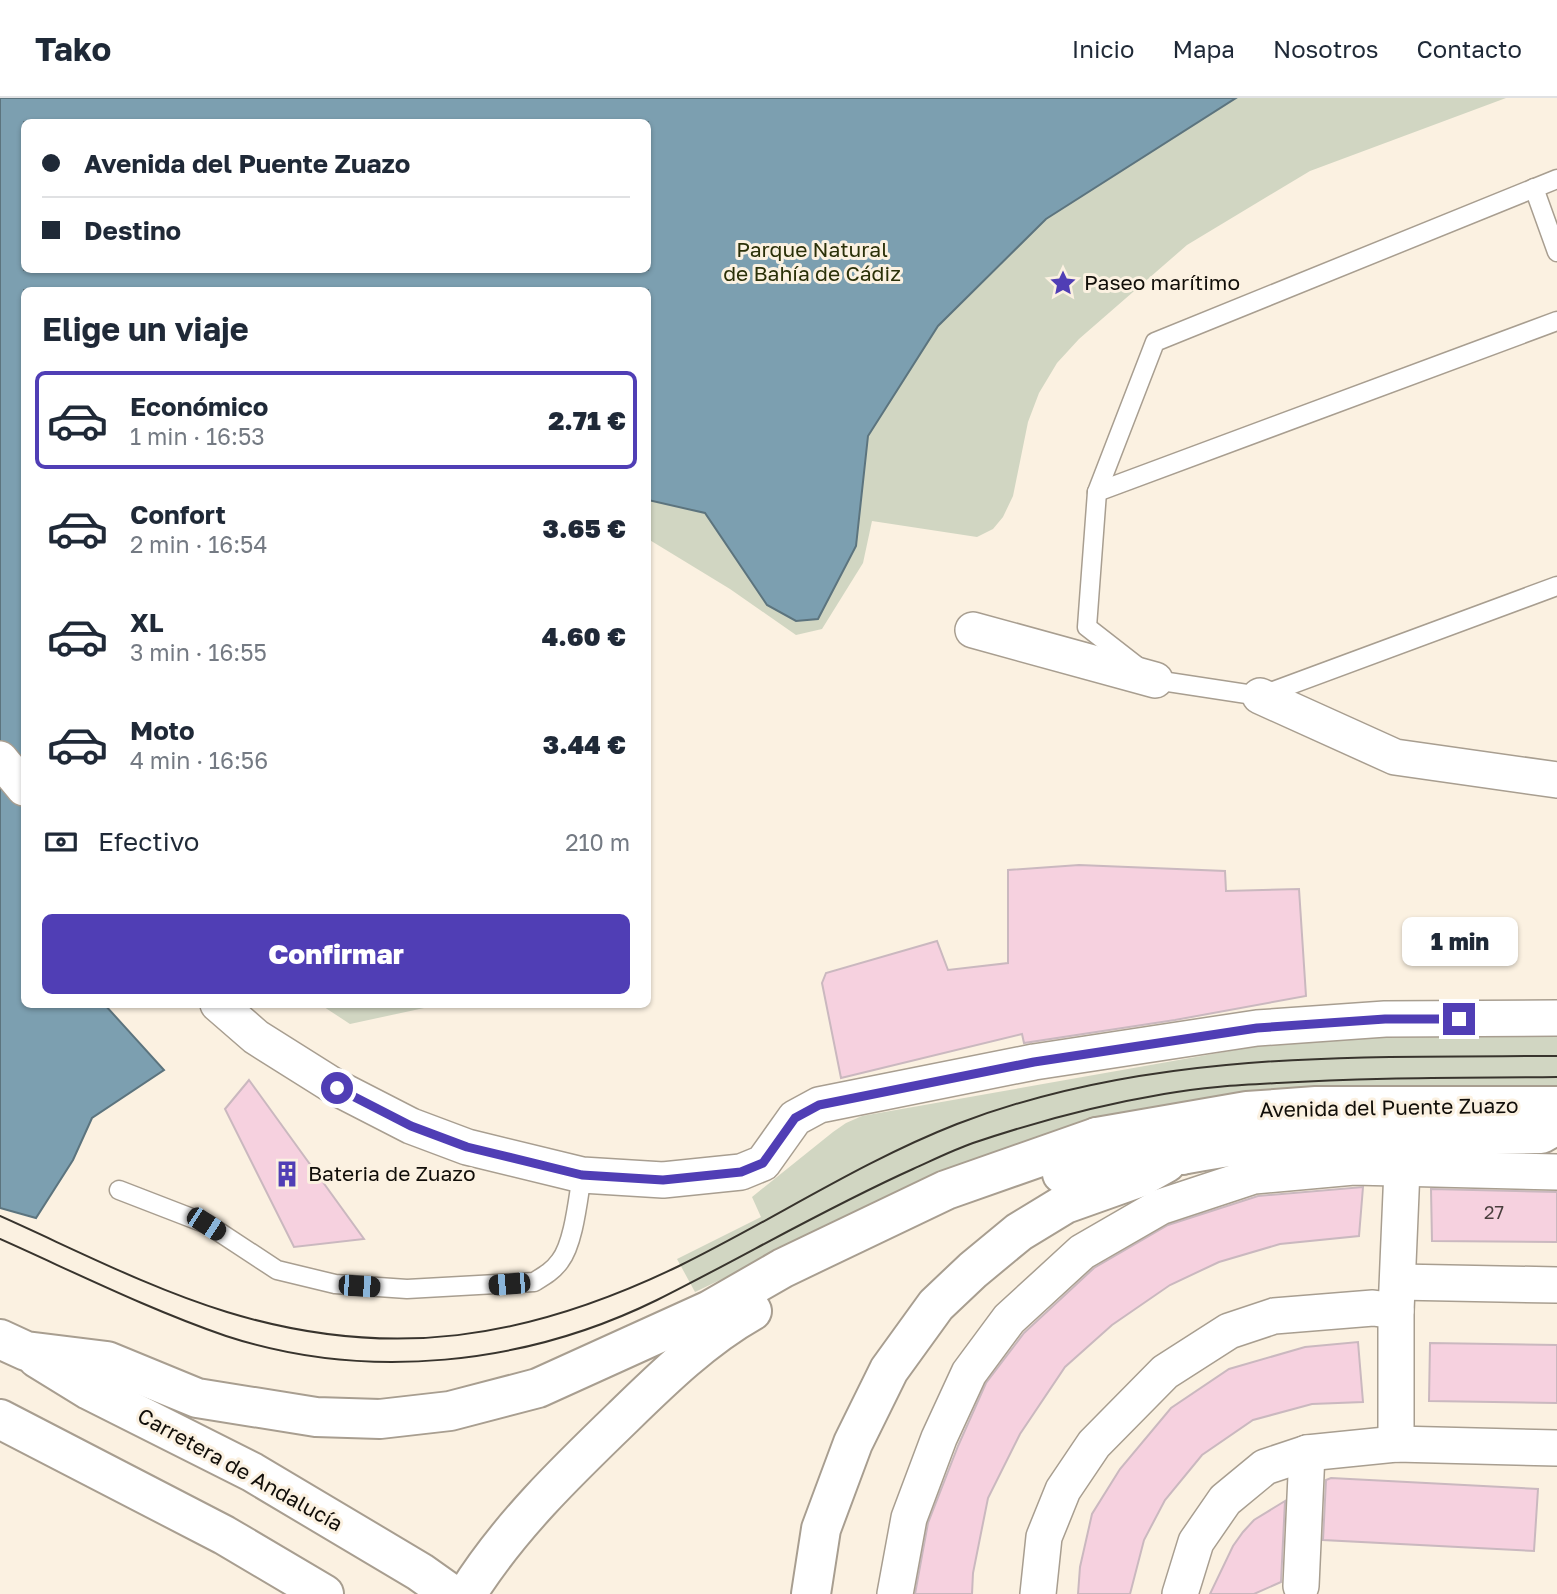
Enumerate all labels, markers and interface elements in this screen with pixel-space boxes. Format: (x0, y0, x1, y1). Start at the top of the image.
text: Tako (35, 29, 111, 68)
text: Inicio (1072, 34, 1134, 63)
text: Mapa (1172, 34, 1235, 63)
text: Nosotros (1273, 34, 1379, 63)
text: Contacto (1417, 34, 1522, 63)
text: Avenida del Puente Zuazo (84, 148, 410, 179)
text: Destino (84, 215, 181, 246)
park label: Parque Natural de Bahía de Cádiz (723, 236, 901, 286)
place icon: Paseo marítimo (1048, 268, 1078, 298)
place label: Paseo marítimo (1084, 269, 1240, 295)
text: Elige un viaje (42, 310, 249, 348)
icon: car (46, 389, 109, 452)
text: Económico (130, 391, 268, 422)
text: 2.71 € (548, 405, 626, 436)
text: 1 min · 16:53 (130, 422, 265, 450)
icon: car (46, 497, 109, 560)
text: Confort (130, 499, 226, 530)
text: 3.65 € (543, 513, 626, 544)
text: 2 min · 16:54 (130, 530, 268, 558)
icon: car (46, 605, 109, 668)
text: XL (130, 607, 164, 638)
text: 4.60 € (542, 621, 626, 652)
text: 3 min · 16:55 (130, 638, 267, 666)
icon: car (46, 713, 109, 776)
text: Moto (130, 715, 195, 746)
text: 3.44 € (543, 729, 626, 760)
text: 4 min · 16:56 (130, 746, 268, 774)
icon: cash (42, 823, 80, 861)
text: Efectivo (98, 826, 199, 857)
text: 210 m (565, 828, 630, 856)
button: Confirmar (42, 914, 630, 994)
callout: 1 min (1401, 918, 1517, 967)
text: 1 min (1431, 927, 1489, 955)
route end (1443, 1003, 1475, 1035)
route start (321, 1072, 353, 1104)
street label: Avenida del Puente Zuazo (1259, 1092, 1519, 1122)
building icon: Bateria de Zuazo (272, 1159, 302, 1189)
place label: Bateria de Zuazo (308, 1160, 476, 1186)
house number: 27 (1484, 1201, 1504, 1223)
car (183, 1204, 230, 1244)
car (488, 1272, 531, 1296)
car (338, 1274, 381, 1298)
street label: Carretera de Andalucía (133, 1402, 348, 1536)

